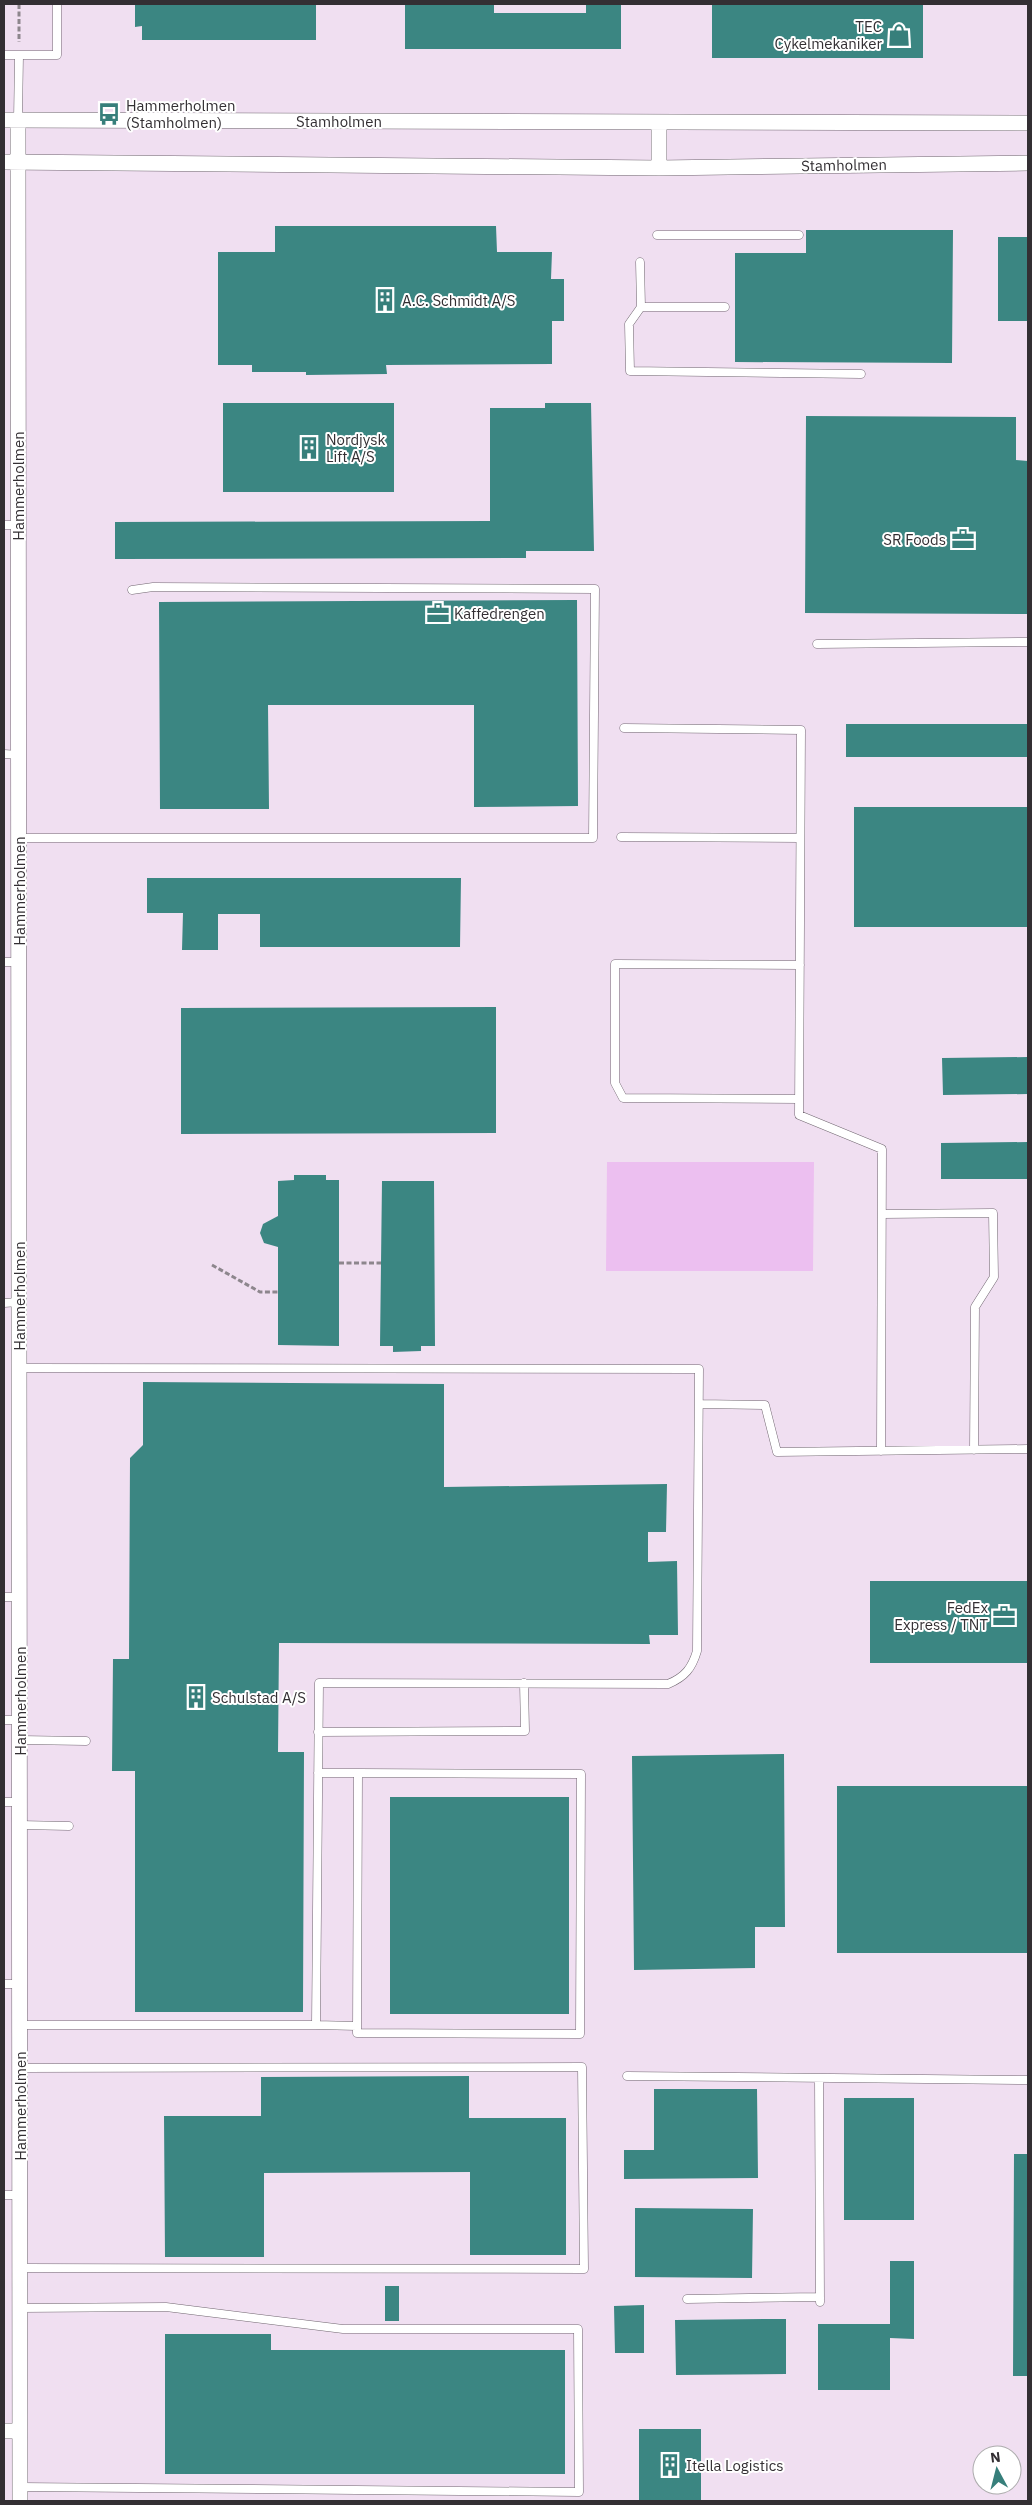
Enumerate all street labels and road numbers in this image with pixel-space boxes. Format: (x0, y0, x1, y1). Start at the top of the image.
street label: Stamholmen (296, 112, 382, 131)
street label: Stamholmen (801, 155, 887, 175)
street label: Hammerholmen (9, 431, 28, 541)
street label: Hammerholmen (10, 836, 29, 946)
street label: Hammerholmen (10, 1241, 29, 1351)
street label: Hammerholmen (11, 1646, 30, 1756)
street label: Hammerholmen (11, 2051, 30, 2161)

